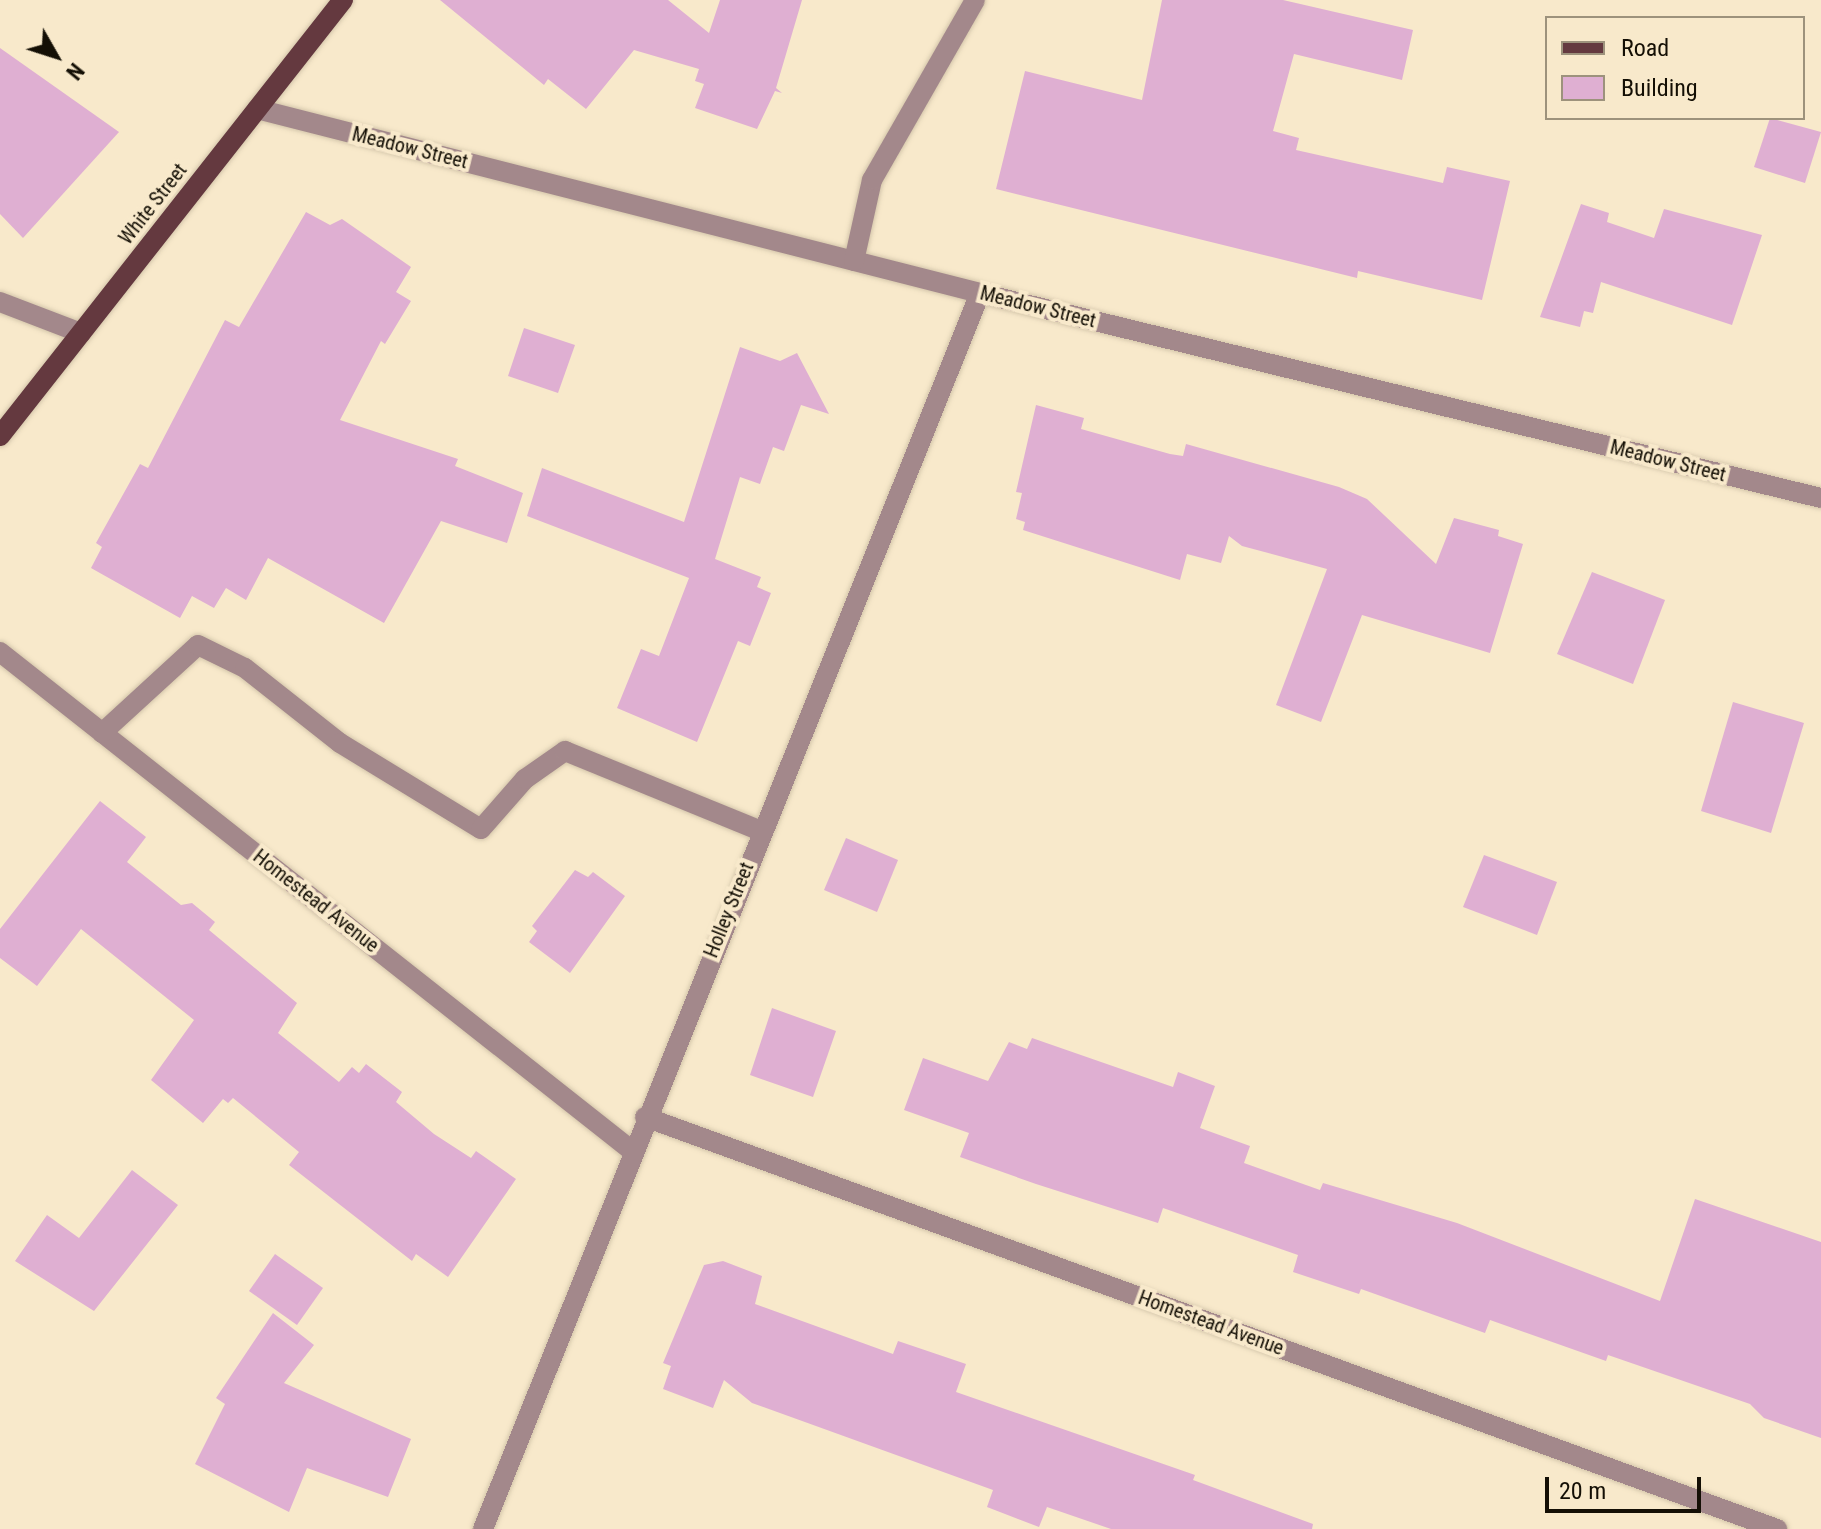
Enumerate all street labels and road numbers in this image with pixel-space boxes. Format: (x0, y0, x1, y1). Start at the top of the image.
street label: Meadow Street (350, 122, 470, 174)
street label: White Street (114, 159, 192, 249)
street label: Meadow Street (978, 281, 1098, 333)
street label: Meadow Street (1608, 435, 1728, 487)
street label: Homestead Avenue (248, 844, 384, 958)
street label: Holley Street (699, 859, 759, 961)
street label: Homestead Avenue (1135, 1286, 1287, 1360)

